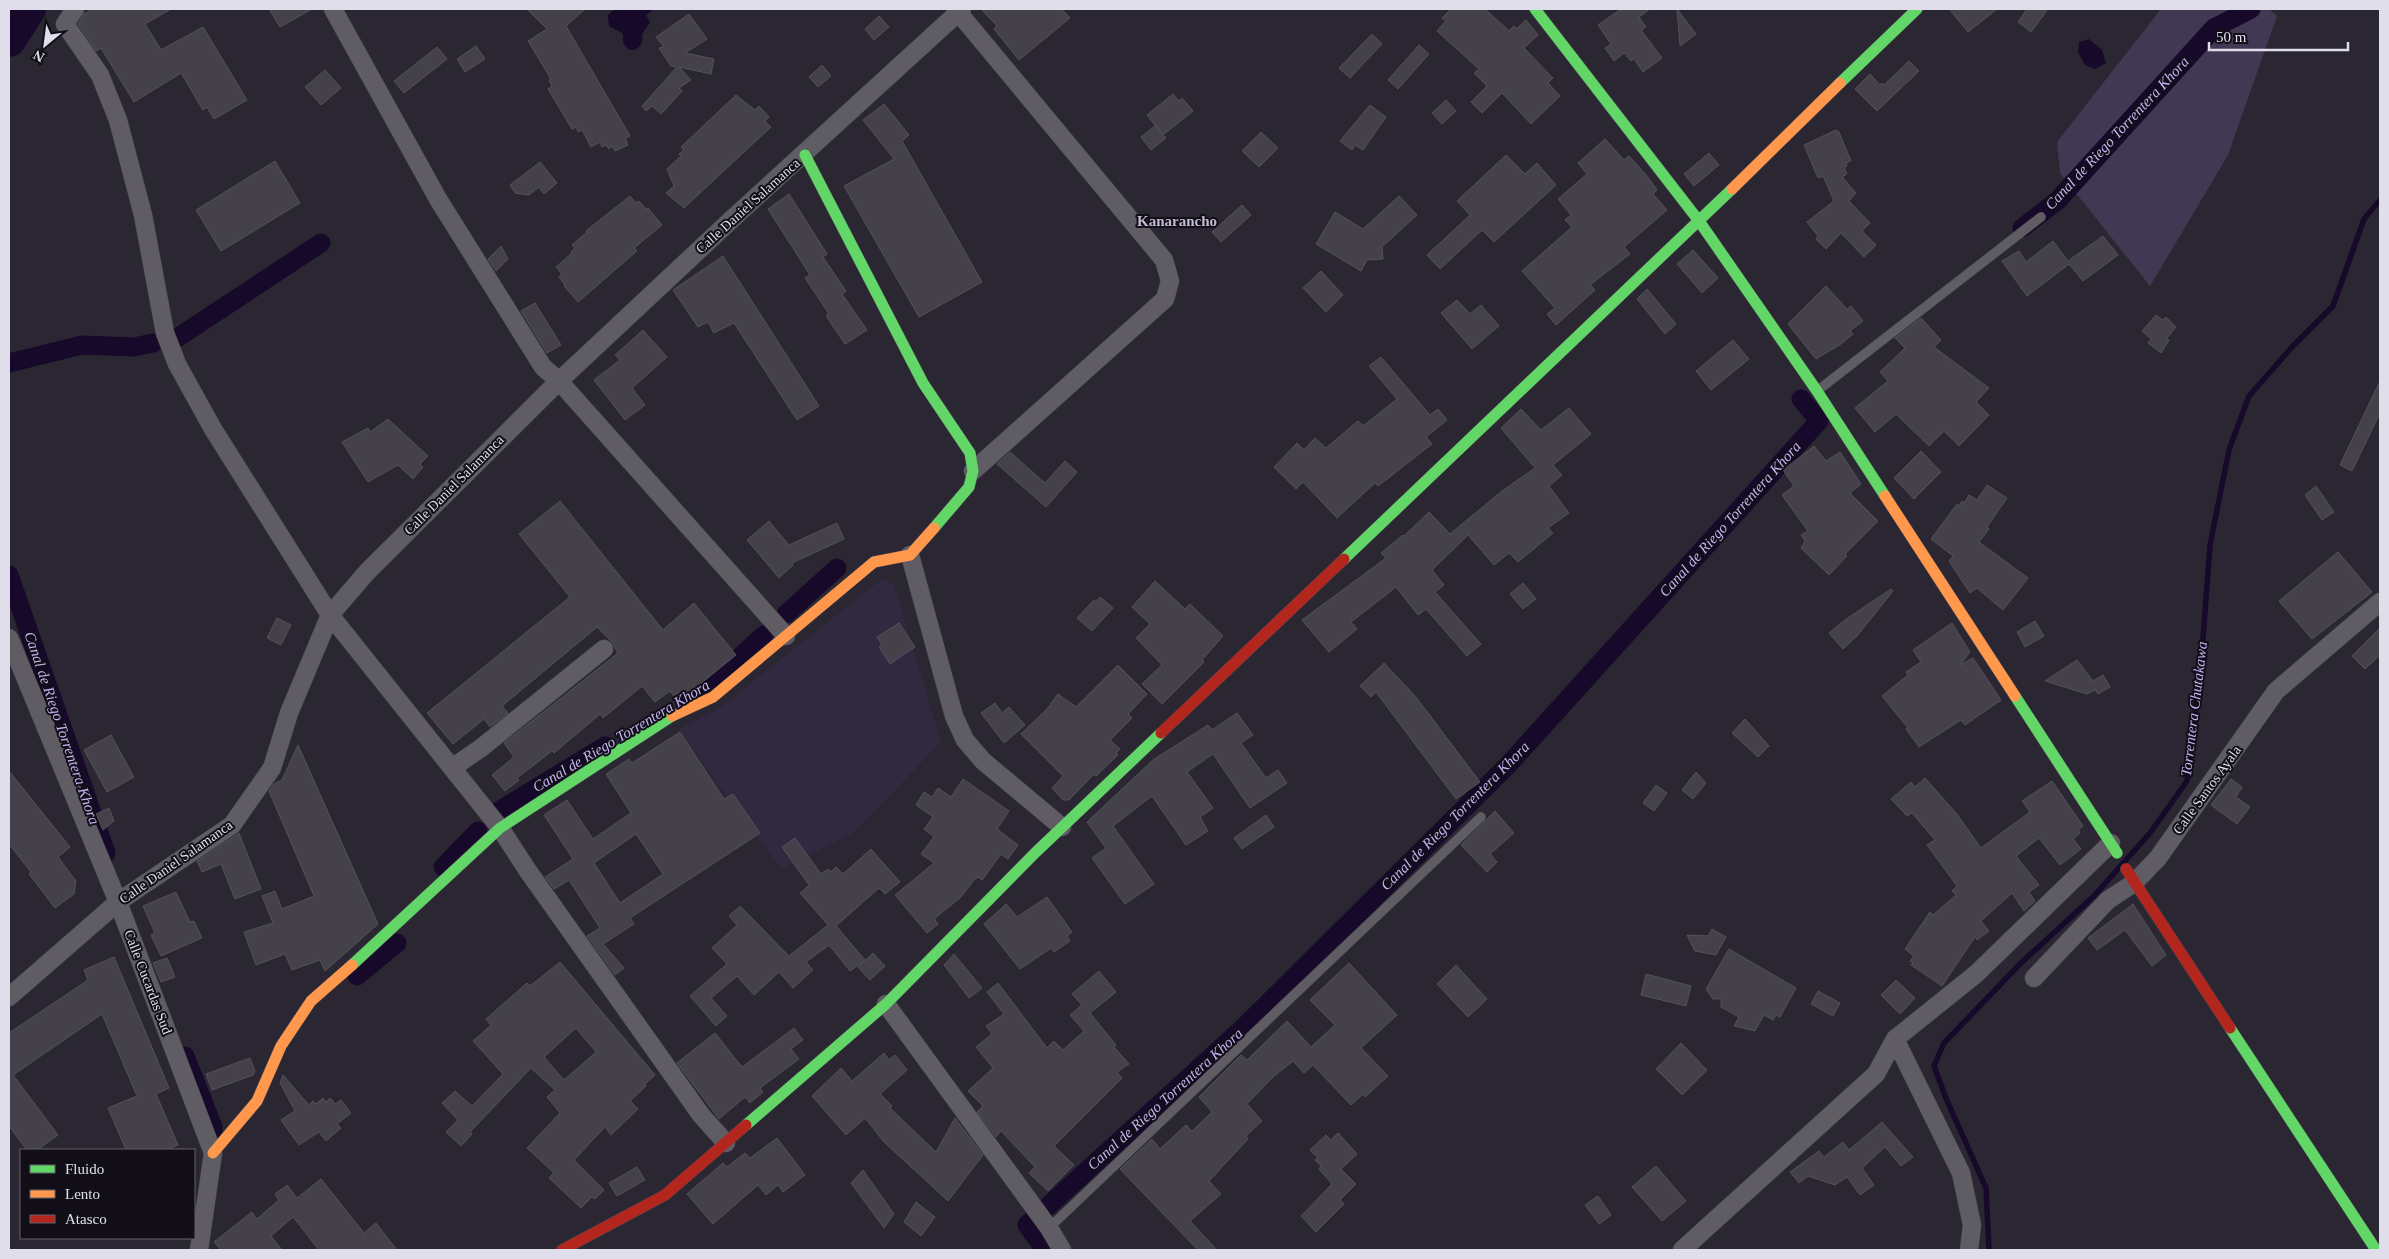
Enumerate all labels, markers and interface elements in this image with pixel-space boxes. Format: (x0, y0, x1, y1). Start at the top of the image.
north arrow (20, 20, 70, 70)
scale bar (2209, 20, 2348, 52)
text: 50 m (2216, 29, 2247, 45)
text: N (31, 47, 47, 65)
water label: Canal de Riego Torrentera Khora (2042, 53, 2192, 213)
street label: Calle Daniel Salamanca (693, 155, 804, 257)
district label: Kanarancho (1137, 213, 1217, 229)
street label: Calle Daniel Salamanca (401, 432, 507, 538)
water label: Canal de Riego Torrentera Khora (1656, 438, 1804, 600)
water label: Canal de Riego Torrentera Khora (21, 629, 103, 827)
water label: Torrentera Chutakawa (2178, 641, 2210, 777)
water label: Canal de Riego Torrentera Khora (530, 677, 712, 795)
water label: Canal de Riego Torrentera Khora (1378, 739, 1532, 893)
street label: Calle Santos Ayala (2170, 742, 2244, 837)
street label: Calle Daniel Salamanca (117, 817, 236, 907)
street label: Calle Cucardas Sud (121, 928, 175, 1036)
water label: Canal de Riego Torrentera Khora (1084, 1025, 1246, 1173)
legend (20, 1149, 195, 1239)
text: Fluido (65, 1161, 104, 1177)
text: Lento (65, 1186, 100, 1202)
text: Atasco (65, 1211, 107, 1227)

